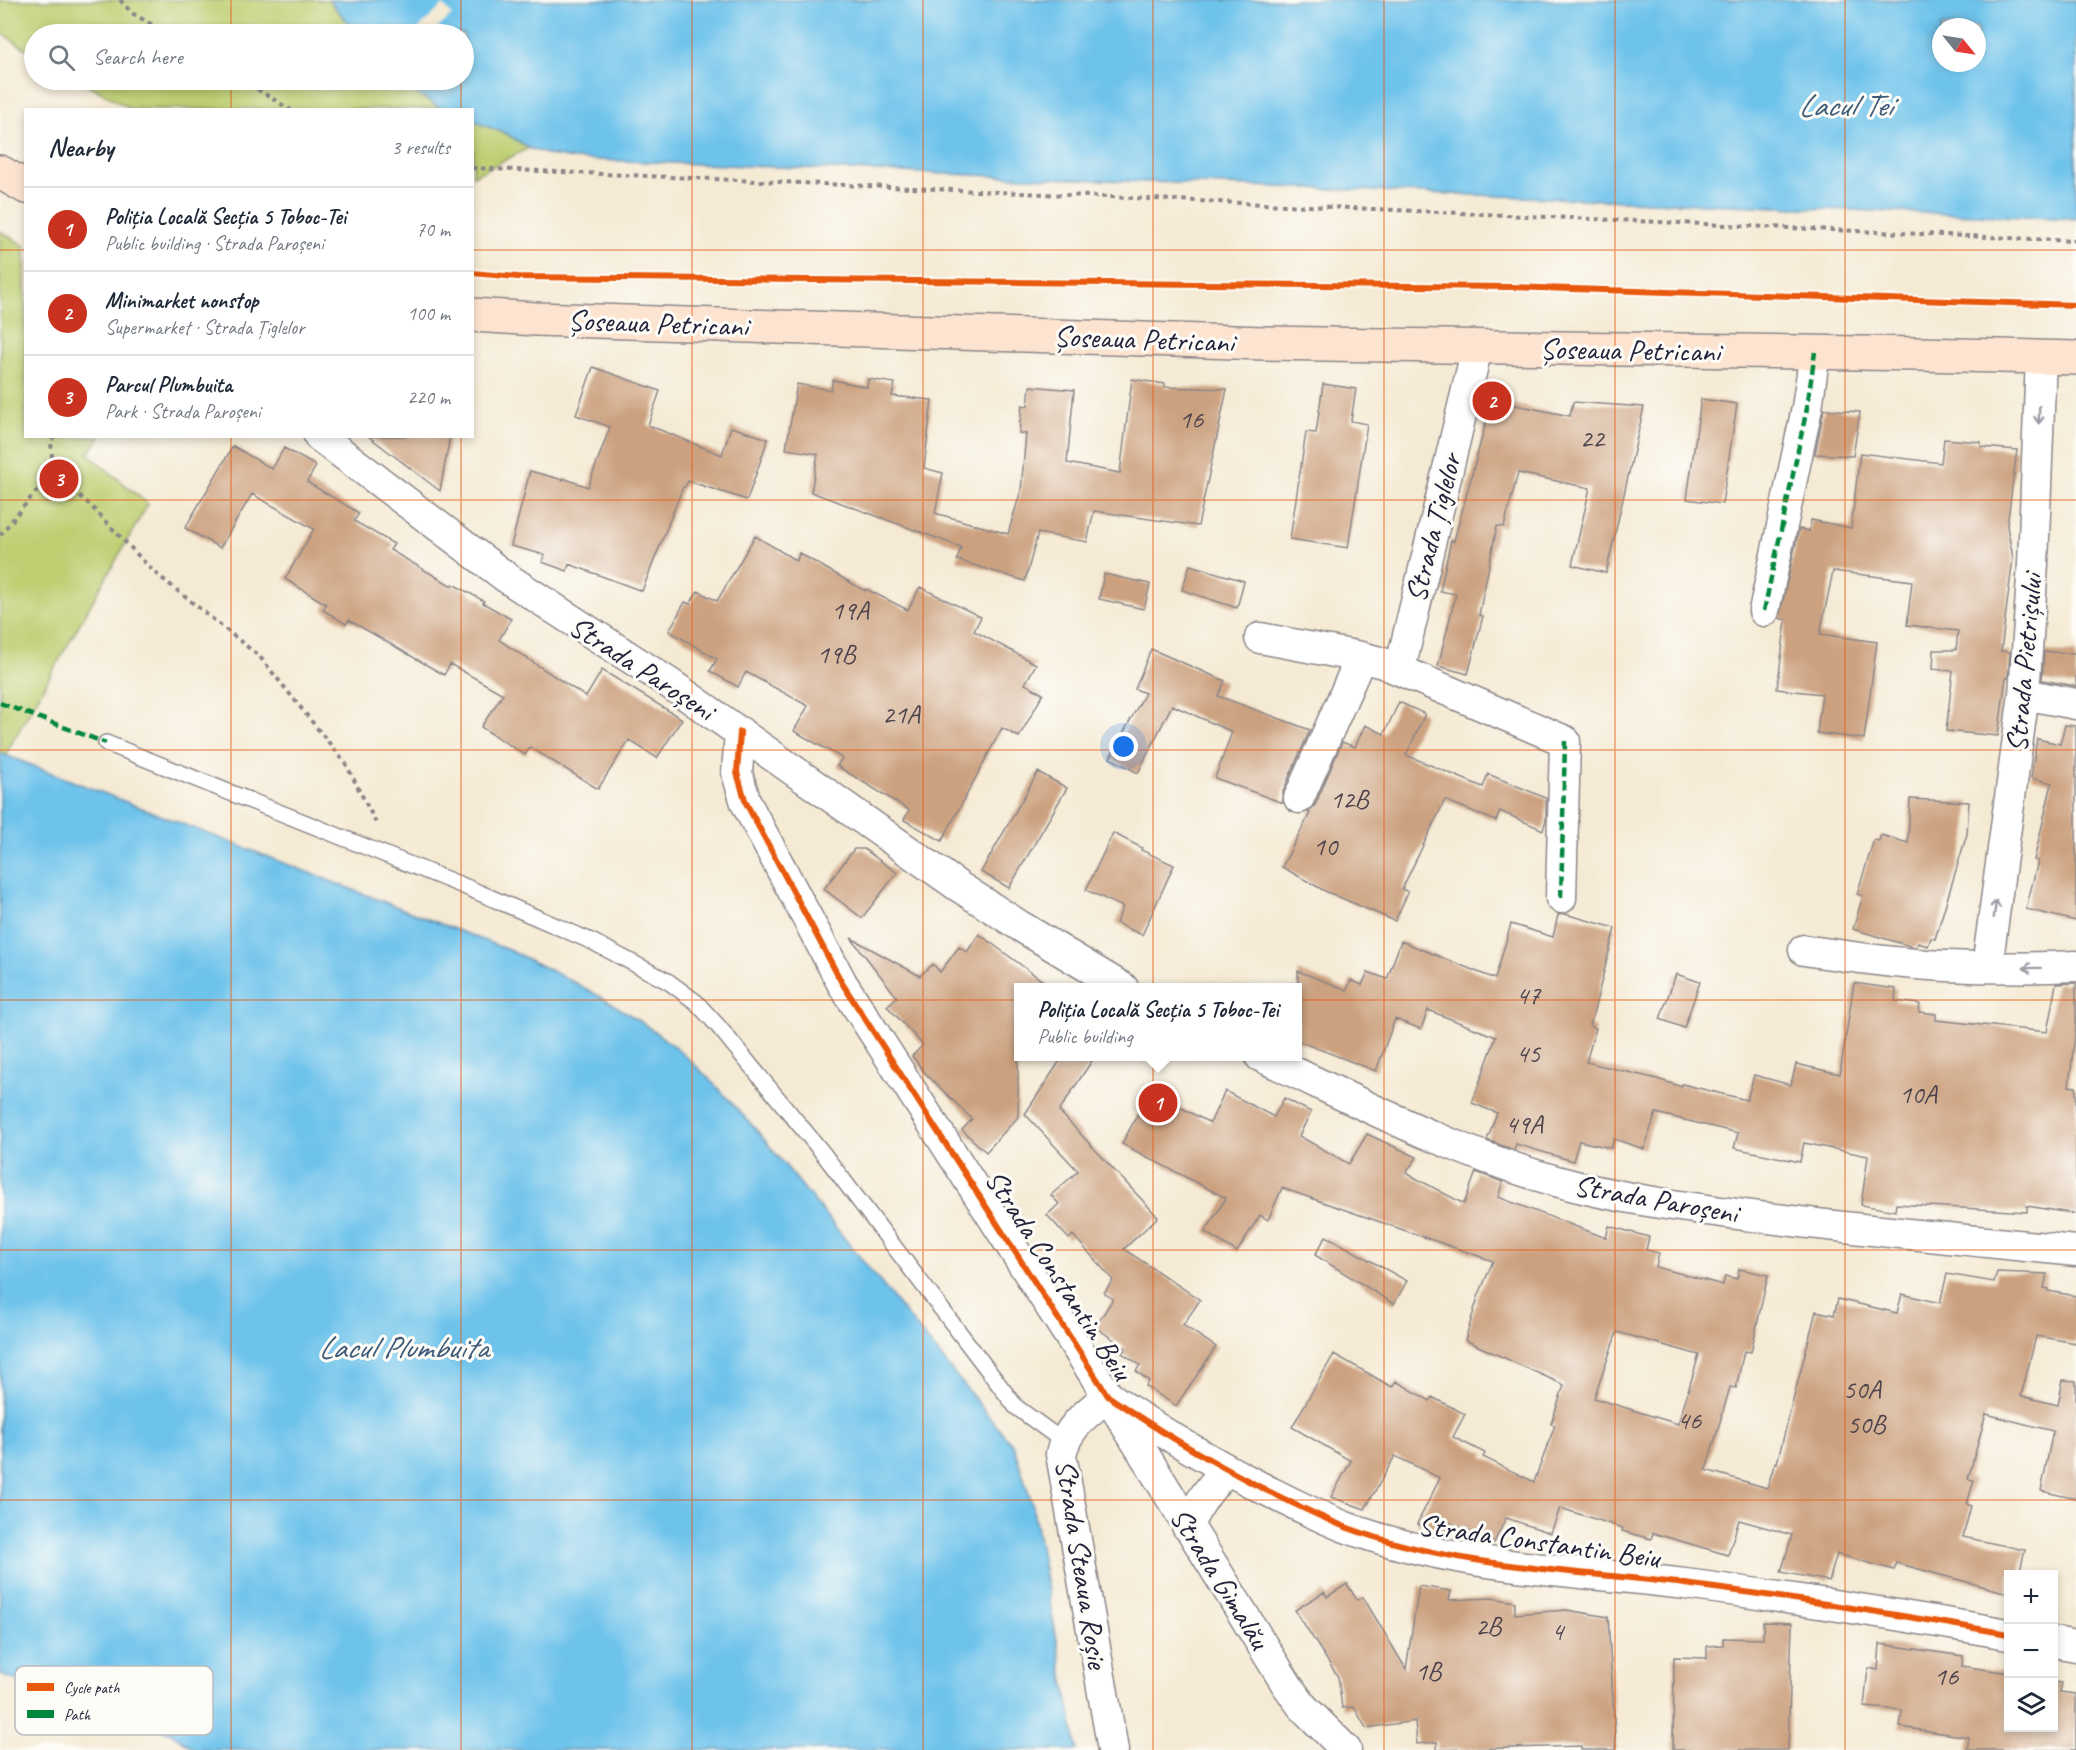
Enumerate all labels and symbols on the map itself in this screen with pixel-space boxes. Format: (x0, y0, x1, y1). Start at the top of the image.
north arrow (1932, 18, 1986, 72)
water label: Lacul Tei (1798, 85, 1900, 126)
street label: Șoseaua Petricani (567, 301, 752, 345)
street label: Șoseaua Petricani (1053, 317, 1238, 361)
street label: Șoseaua Petricani (1540, 329, 1724, 371)
pin: 2 (1472, 378, 1512, 424)
house number: 16 (1179, 402, 1204, 436)
one-way arrow (2033, 405, 2045, 425)
house number: 22 (1580, 421, 1606, 455)
street label: Strada Țiglelor (1396, 447, 1471, 606)
pin: 3 (40, 456, 78, 502)
street label: Strada Pietrișului (1997, 569, 2051, 754)
house number: 19A (831, 593, 870, 627)
street label: Strada Paroșeni (562, 607, 725, 731)
house number: 19B (817, 637, 857, 671)
house number: 21A (882, 697, 921, 731)
your location (1109, 732, 1138, 761)
house number: 12B (1330, 782, 1370, 816)
house number: 10 (1313, 829, 1339, 863)
one-way arrow (1990, 900, 2001, 920)
one-way arrow (2022, 962, 2042, 973)
house number: 47 (1516, 978, 1542, 1012)
house number: 45 (1516, 1036, 1542, 1070)
house number: 10A (1899, 1077, 1938, 1111)
pin: 1 (1138, 1080, 1178, 1126)
house number: 49A (1505, 1107, 1544, 1141)
street label: Strada Constantin Beiu (977, 1163, 1142, 1389)
street label: Strada Paroșeni (1571, 1166, 1744, 1233)
water label: Lacul Plumbuita (318, 1327, 492, 1368)
house number: 50A (1843, 1372, 1882, 1406)
house number: 46 (1677, 1403, 1702, 1437)
house number: 50B (1847, 1407, 1887, 1441)
street label: Strada Steaua Roșie (1047, 1457, 1118, 1673)
street label: Strada Gimalău (1162, 1500, 1279, 1657)
street label: Strada Constantin Beiu (1416, 1505, 1664, 1577)
house number: 2B (1475, 1609, 1503, 1643)
house number: 4 (1551, 1614, 1566, 1648)
house number: 1B (1415, 1654, 1443, 1688)
house number: 16 (1934, 1659, 1959, 1693)
legend (15, 1666, 213, 1735)
text: Cycle path (64, 1678, 120, 1698)
text: Path (64, 1705, 91, 1725)

